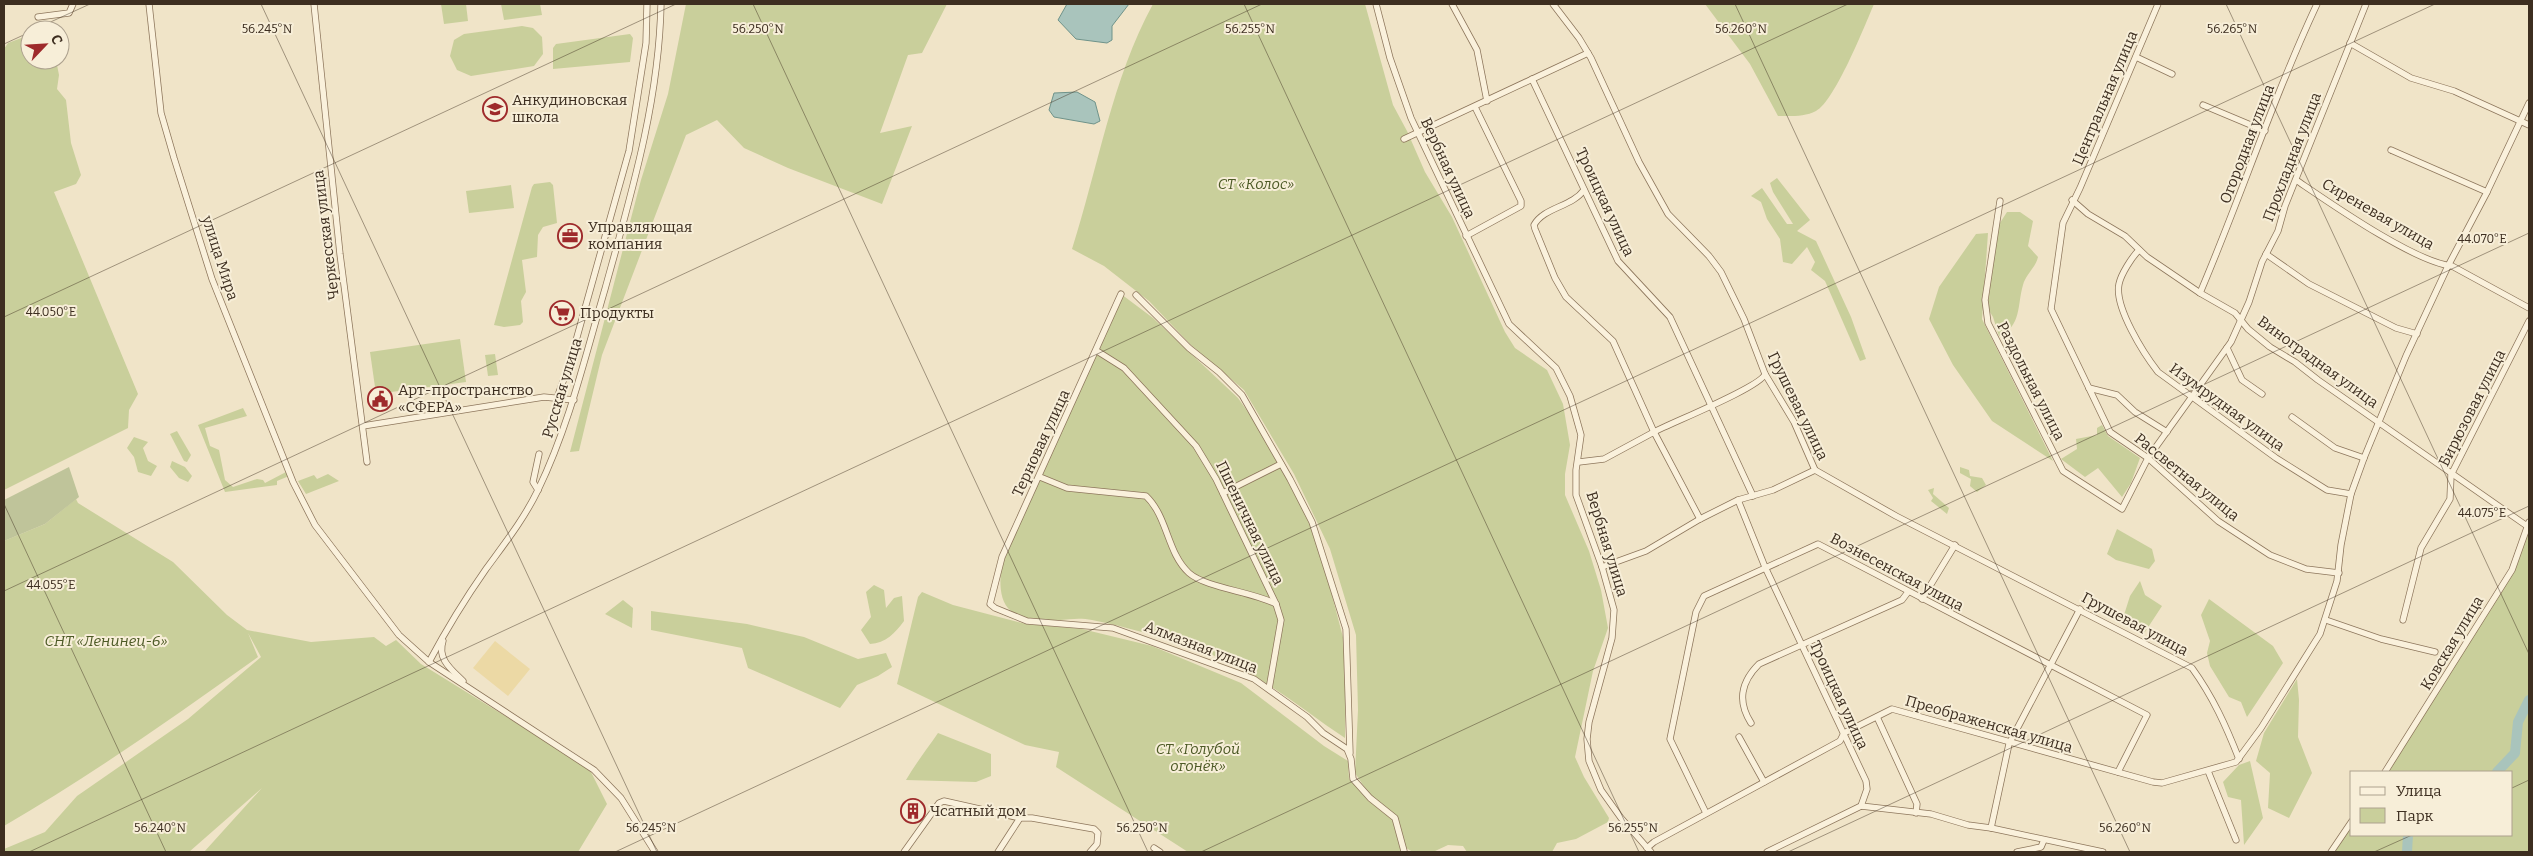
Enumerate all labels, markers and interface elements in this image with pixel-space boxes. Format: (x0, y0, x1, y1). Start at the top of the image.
north arrow (20, 20, 70, 70)
text: 56.245°N (242, 22, 293, 36)
text: 56.250°N (732, 22, 784, 36)
text: 56.255°N (1225, 22, 1276, 36)
text: 56.260°N (1715, 22, 1767, 36)
text: 56.265°N (2207, 22, 2258, 36)
street label: Центральная улица (2068, 28, 2142, 168)
text: С (47, 32, 66, 47)
street label: Огородная улица (2216, 82, 2278, 206)
street label: Прохладная улица (2259, 90, 2325, 224)
place label: Анкудиновская школа (512, 91, 627, 126)
school or university icon: Анкудиновская школа (482, 96, 508, 122)
street label: Вербная улица (1417, 115, 1479, 221)
street label: Троицкая улица (1572, 145, 1638, 259)
street label: Черкесская улица (309, 169, 343, 301)
park label: СТ «Колос» (1218, 175, 1294, 193)
street label: Сиреневая улица (2319, 175, 2437, 253)
street label: улица Мира (198, 213, 242, 302)
place label: Управляющая компания (588, 218, 692, 253)
office icon: Управляющая компания (557, 223, 583, 249)
text: 44.070°E (2457, 232, 2507, 246)
supermarket icon: Продукты (549, 300, 575, 326)
place label: Продукты (580, 304, 654, 322)
text: 44.050°E (26, 305, 76, 319)
street label: Виноградная улица (2254, 312, 2382, 412)
street label: Раздольная улица (1993, 319, 2069, 443)
street label: Русская улица (538, 336, 586, 440)
street label: Бирюзовая улица (2435, 347, 2509, 469)
street label: Грушевая улица (1764, 349, 1832, 463)
street label: Изумрудная улица (2166, 359, 2288, 455)
place label: Арт-пространство «СФЕРА» (398, 381, 533, 416)
public building icon: Арт-пространство «СФЕРА» (367, 386, 393, 412)
street label: Терновая улица (1008, 387, 1074, 499)
street label: Рассветная улица (2131, 429, 2243, 525)
street label: Пшеничная улица (1212, 458, 1288, 588)
street label: Вербная улица (1582, 489, 1632, 599)
text: 44.075°E (2458, 506, 2506, 520)
street label: Вознесенская улица (1827, 529, 1967, 615)
text: 44.055°E (27, 578, 76, 592)
street label: Грушевая улица (2079, 588, 2191, 660)
street label: Ковская улица (2417, 593, 2487, 693)
street label: Алмазная улица (1142, 617, 1260, 677)
park label: СНТ «Ленинец-6» (45, 632, 167, 650)
street label: Троицкая улица (1806, 638, 1872, 752)
street label: Преображенская улица (1903, 691, 2075, 757)
park label: СТ «Голубой огонёк» (1156, 740, 1240, 775)
legend (2350, 771, 2513, 836)
text: Улица (2396, 782, 2442, 800)
building icon: Чсатный дом (900, 798, 926, 824)
place label: Чсатный дом (930, 802, 1026, 820)
text: Парк (2396, 807, 2434, 825)
text: 56.240°N (134, 821, 186, 835)
text: 56.245°N (626, 821, 677, 835)
text: 56.250°N (1116, 821, 1168, 835)
text: 56.255°N (1608, 821, 1659, 835)
text: 56.260°N (2099, 821, 2151, 835)

